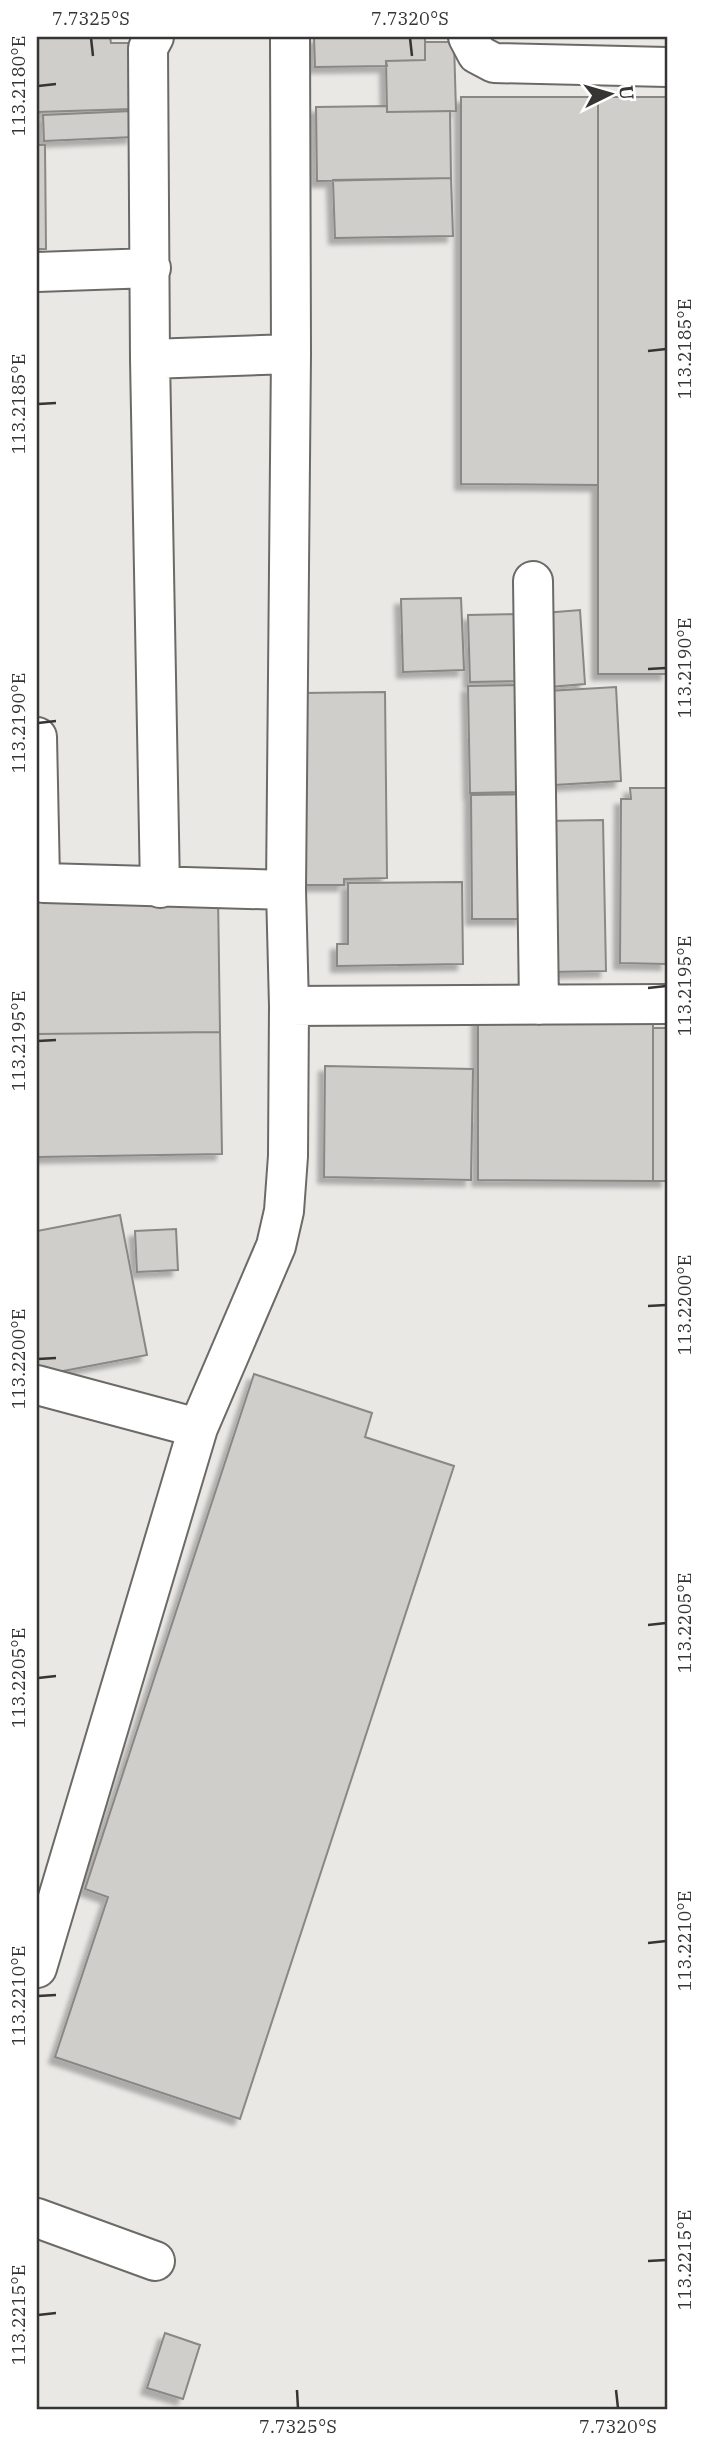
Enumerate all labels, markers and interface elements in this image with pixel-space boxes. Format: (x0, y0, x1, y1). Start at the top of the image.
text: 7.7325°S (52, 7, 130, 30)
text: 7.7320°S (371, 7, 449, 30)
text: 113.2180°E (7, 36, 30, 136)
north arrow (574, 60, 644, 130)
text: U (614, 84, 640, 101)
text: 113.2185°E (673, 299, 696, 399)
text: 113.2185°E (7, 354, 30, 454)
text: 113.2190°E (673, 618, 696, 718)
text: 113.2190°E (7, 673, 30, 773)
text: 113.2195°E (673, 936, 696, 1036)
text: 113.2195°E (7, 991, 30, 1091)
text: 113.2200°E (673, 1255, 696, 1355)
text: 113.2200°E (7, 1309, 30, 1409)
text: 113.2205°E (673, 1573, 696, 1673)
text: 113.2205°E (7, 1628, 30, 1728)
text: 113.2210°E (673, 1891, 696, 1991)
text: 113.2210°E (7, 1946, 30, 2046)
text: 113.2215°E (673, 2210, 696, 2310)
text: 113.2215°E (7, 2265, 30, 2365)
text: 7.7325°S (259, 2415, 337, 2438)
text: 7.7320°S (579, 2415, 657, 2438)

